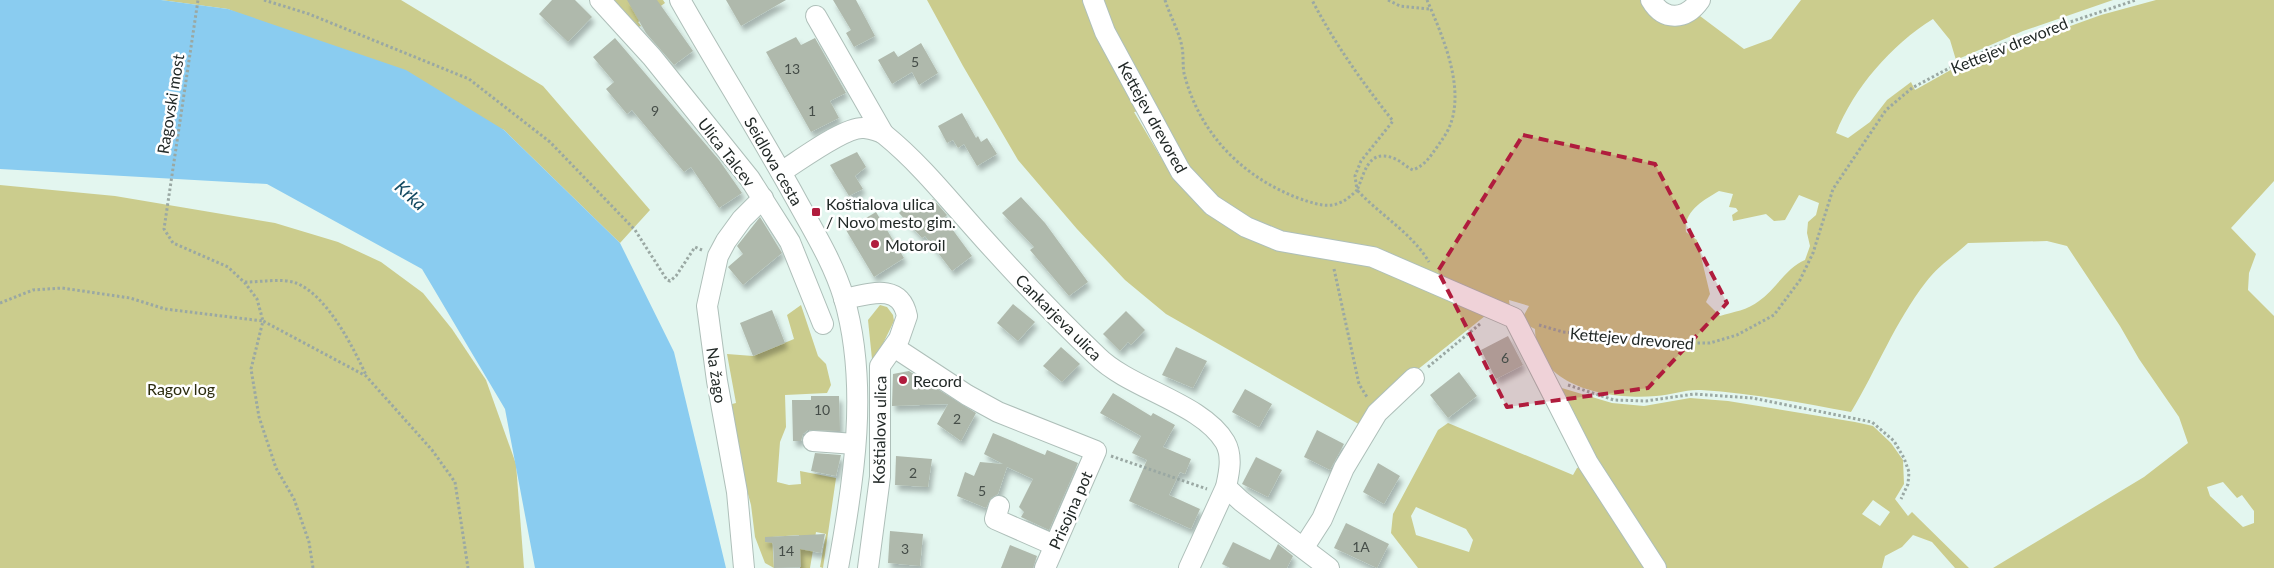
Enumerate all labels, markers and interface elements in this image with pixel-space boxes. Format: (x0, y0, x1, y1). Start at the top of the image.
street label: Kettejev drevored (1948, 13, 2070, 77)
street label: Ragovski most (153, 52, 187, 155)
house number: 5 (911, 53, 919, 70)
street label: Kettejev drevored (1115, 58, 1191, 176)
house number: 13 (784, 60, 800, 77)
house number: 9 (651, 102, 659, 119)
house number: 1 (808, 102, 816, 119)
street label: Seidlova cesta (741, 113, 807, 209)
street label: Ulica Talcev (694, 114, 760, 191)
water label: Krka (391, 175, 431, 215)
place label: Koštialova ulica / Novo mesto gim. (826, 194, 956, 231)
marker: Koštialova ulica / Novo mesto gim. (810, 206, 822, 218)
place label: Motoroil (885, 235, 946, 254)
marker: Motoroil (869, 238, 881, 250)
street label: Cankarjeva ulica (1012, 270, 1106, 364)
street label: Kettejev drevored (1569, 323, 1695, 353)
street label: Na žago (703, 346, 731, 404)
house number: 6 (1501, 349, 1509, 366)
place label: Record (913, 371, 962, 390)
marker: Record (897, 374, 909, 386)
street label: Koštialova ulica (869, 375, 889, 485)
park label: Ragov log (147, 379, 215, 398)
house number: 10 (814, 401, 830, 418)
house number: 2 (953, 410, 961, 427)
house number: 2 (909, 464, 917, 481)
street label: Prisojna pot (1044, 468, 1096, 552)
house number: 5 (978, 482, 986, 499)
house number: 1A (1352, 538, 1370, 555)
house number: 3 (901, 540, 909, 557)
house number: 14 (778, 542, 794, 559)

